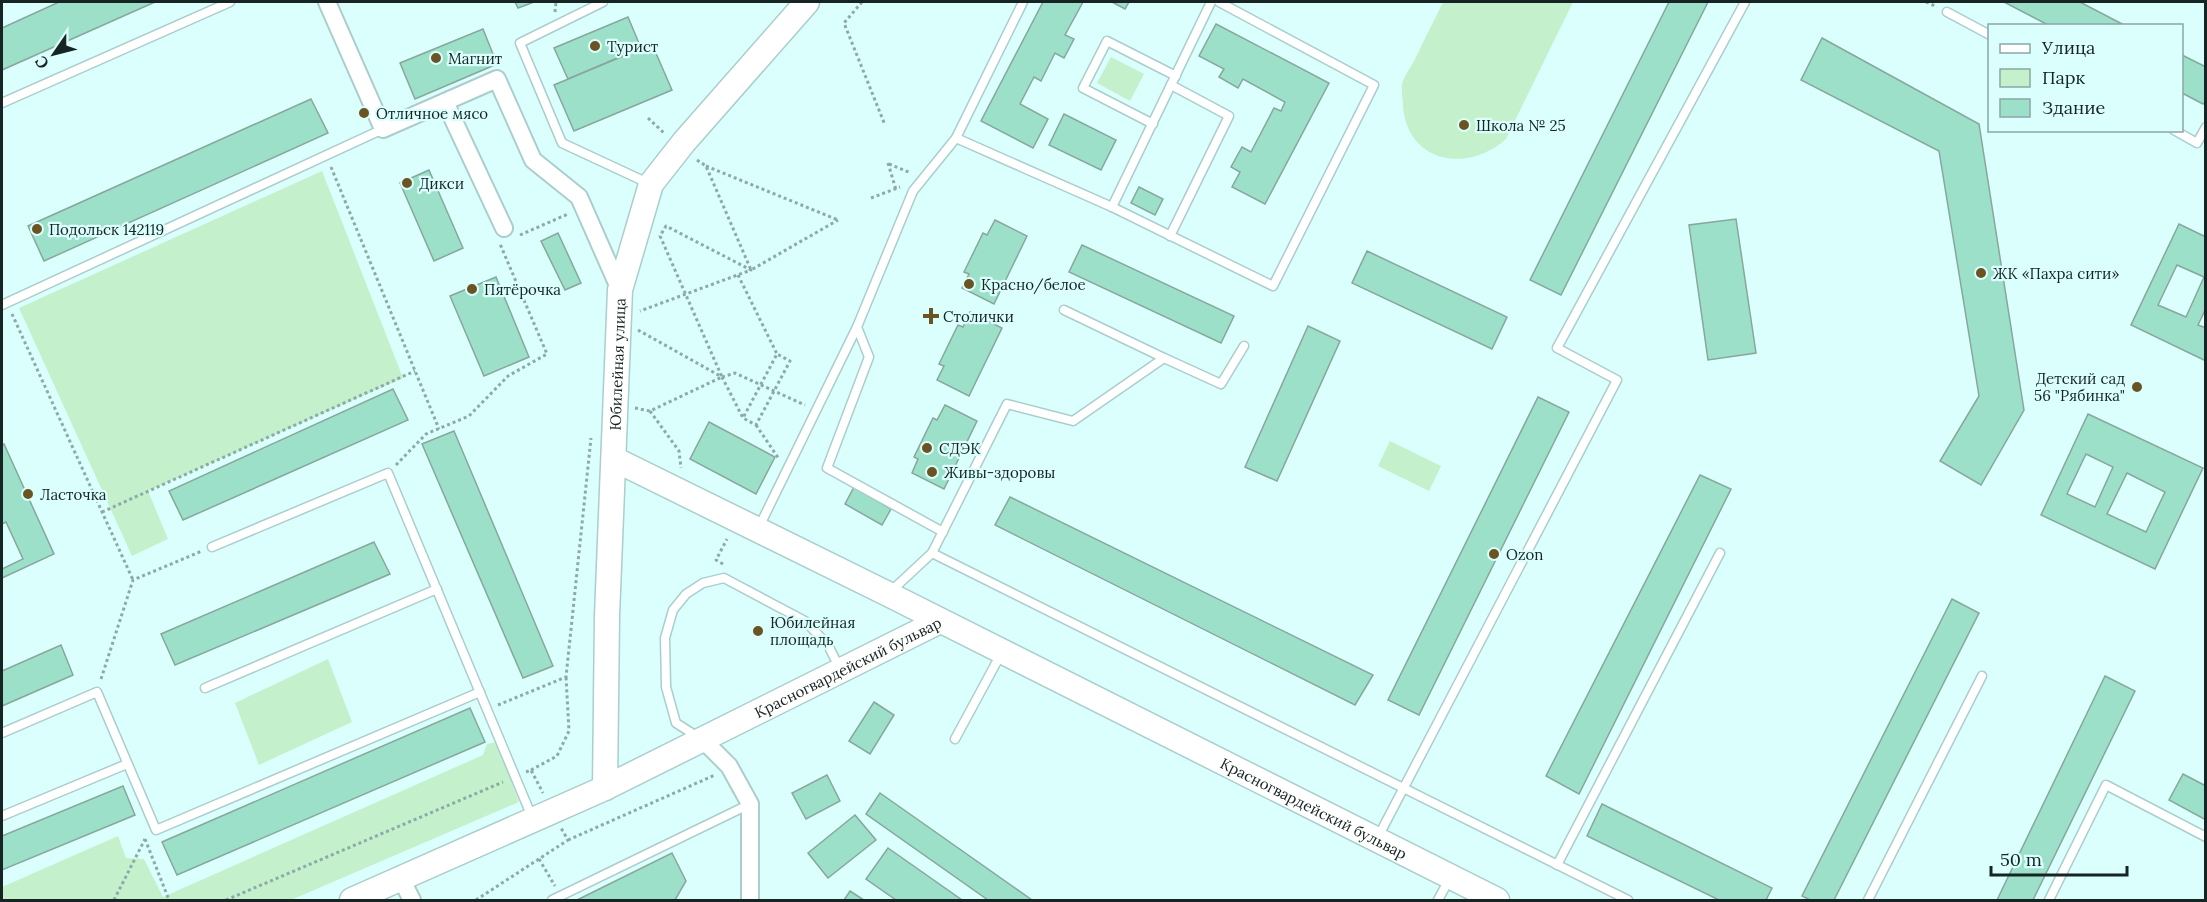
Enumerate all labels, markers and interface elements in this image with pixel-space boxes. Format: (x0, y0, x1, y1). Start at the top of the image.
north arrow (24, 24, 84, 84)
legend (1988, 24, 2183, 132)
text: Улица (2041, 36, 2095, 59)
place label: Турист (607, 37, 659, 56)
marker: Турист (588, 39, 602, 53)
place label: Магнит (448, 49, 503, 68)
marker: Магнит (429, 51, 443, 65)
text: С (30, 52, 53, 73)
text: Парк (2042, 66, 2086, 89)
text: Здание (2042, 96, 2105, 119)
place label: Отличное мясо (376, 104, 488, 123)
marker: Отличное мясо (357, 106, 371, 120)
place label: Школа № 25 (1476, 116, 1566, 135)
marker: Школа № 25 (1457, 118, 1471, 132)
place label: Дикси (419, 174, 464, 193)
marker: Дикси (400, 176, 414, 190)
place label: Подольск 142119 (49, 220, 164, 239)
marker: Подольск 142119 (30, 222, 44, 236)
place label: ЖК «Пахра сити» (1993, 264, 2119, 283)
marker: ЖК «Пахра сити» (1974, 266, 1988, 280)
place label: Красно/белое (981, 275, 1086, 295)
marker: Красно/белое (962, 277, 976, 291)
place label: Пятёрочка (484, 280, 561, 299)
marker: Пятёрочка (465, 282, 479, 296)
street label: Юбилейная улица (605, 297, 629, 431)
place label: Столички (943, 307, 1014, 326)
marker: Столички (924, 309, 938, 323)
place label: Детский сад 56 "Рябинка" (2034, 369, 2125, 405)
marker: Детский сад 56 "Рябинка" (2130, 380, 2144, 394)
place label: СДЭК (939, 439, 981, 458)
marker: СДЭК (920, 441, 934, 455)
place label: Живы-здоровы (944, 463, 1055, 482)
marker: Живы-здоровы (925, 465, 939, 479)
place label: Ласточка (40, 485, 107, 504)
marker: Ласточка (21, 487, 35, 501)
place label: Ozon (1506, 545, 1543, 564)
marker: Ozon (1487, 547, 1501, 561)
street label: Красногвардейский бульвар (751, 612, 944, 722)
place label: Юбилейная площадь (770, 613, 855, 649)
marker: Юбилейная площадь (751, 624, 765, 638)
street label: Красногвардейский бульвар (1217, 753, 1410, 863)
scale bar (1991, 839, 2128, 877)
text: 50 m (2000, 848, 2042, 871)

